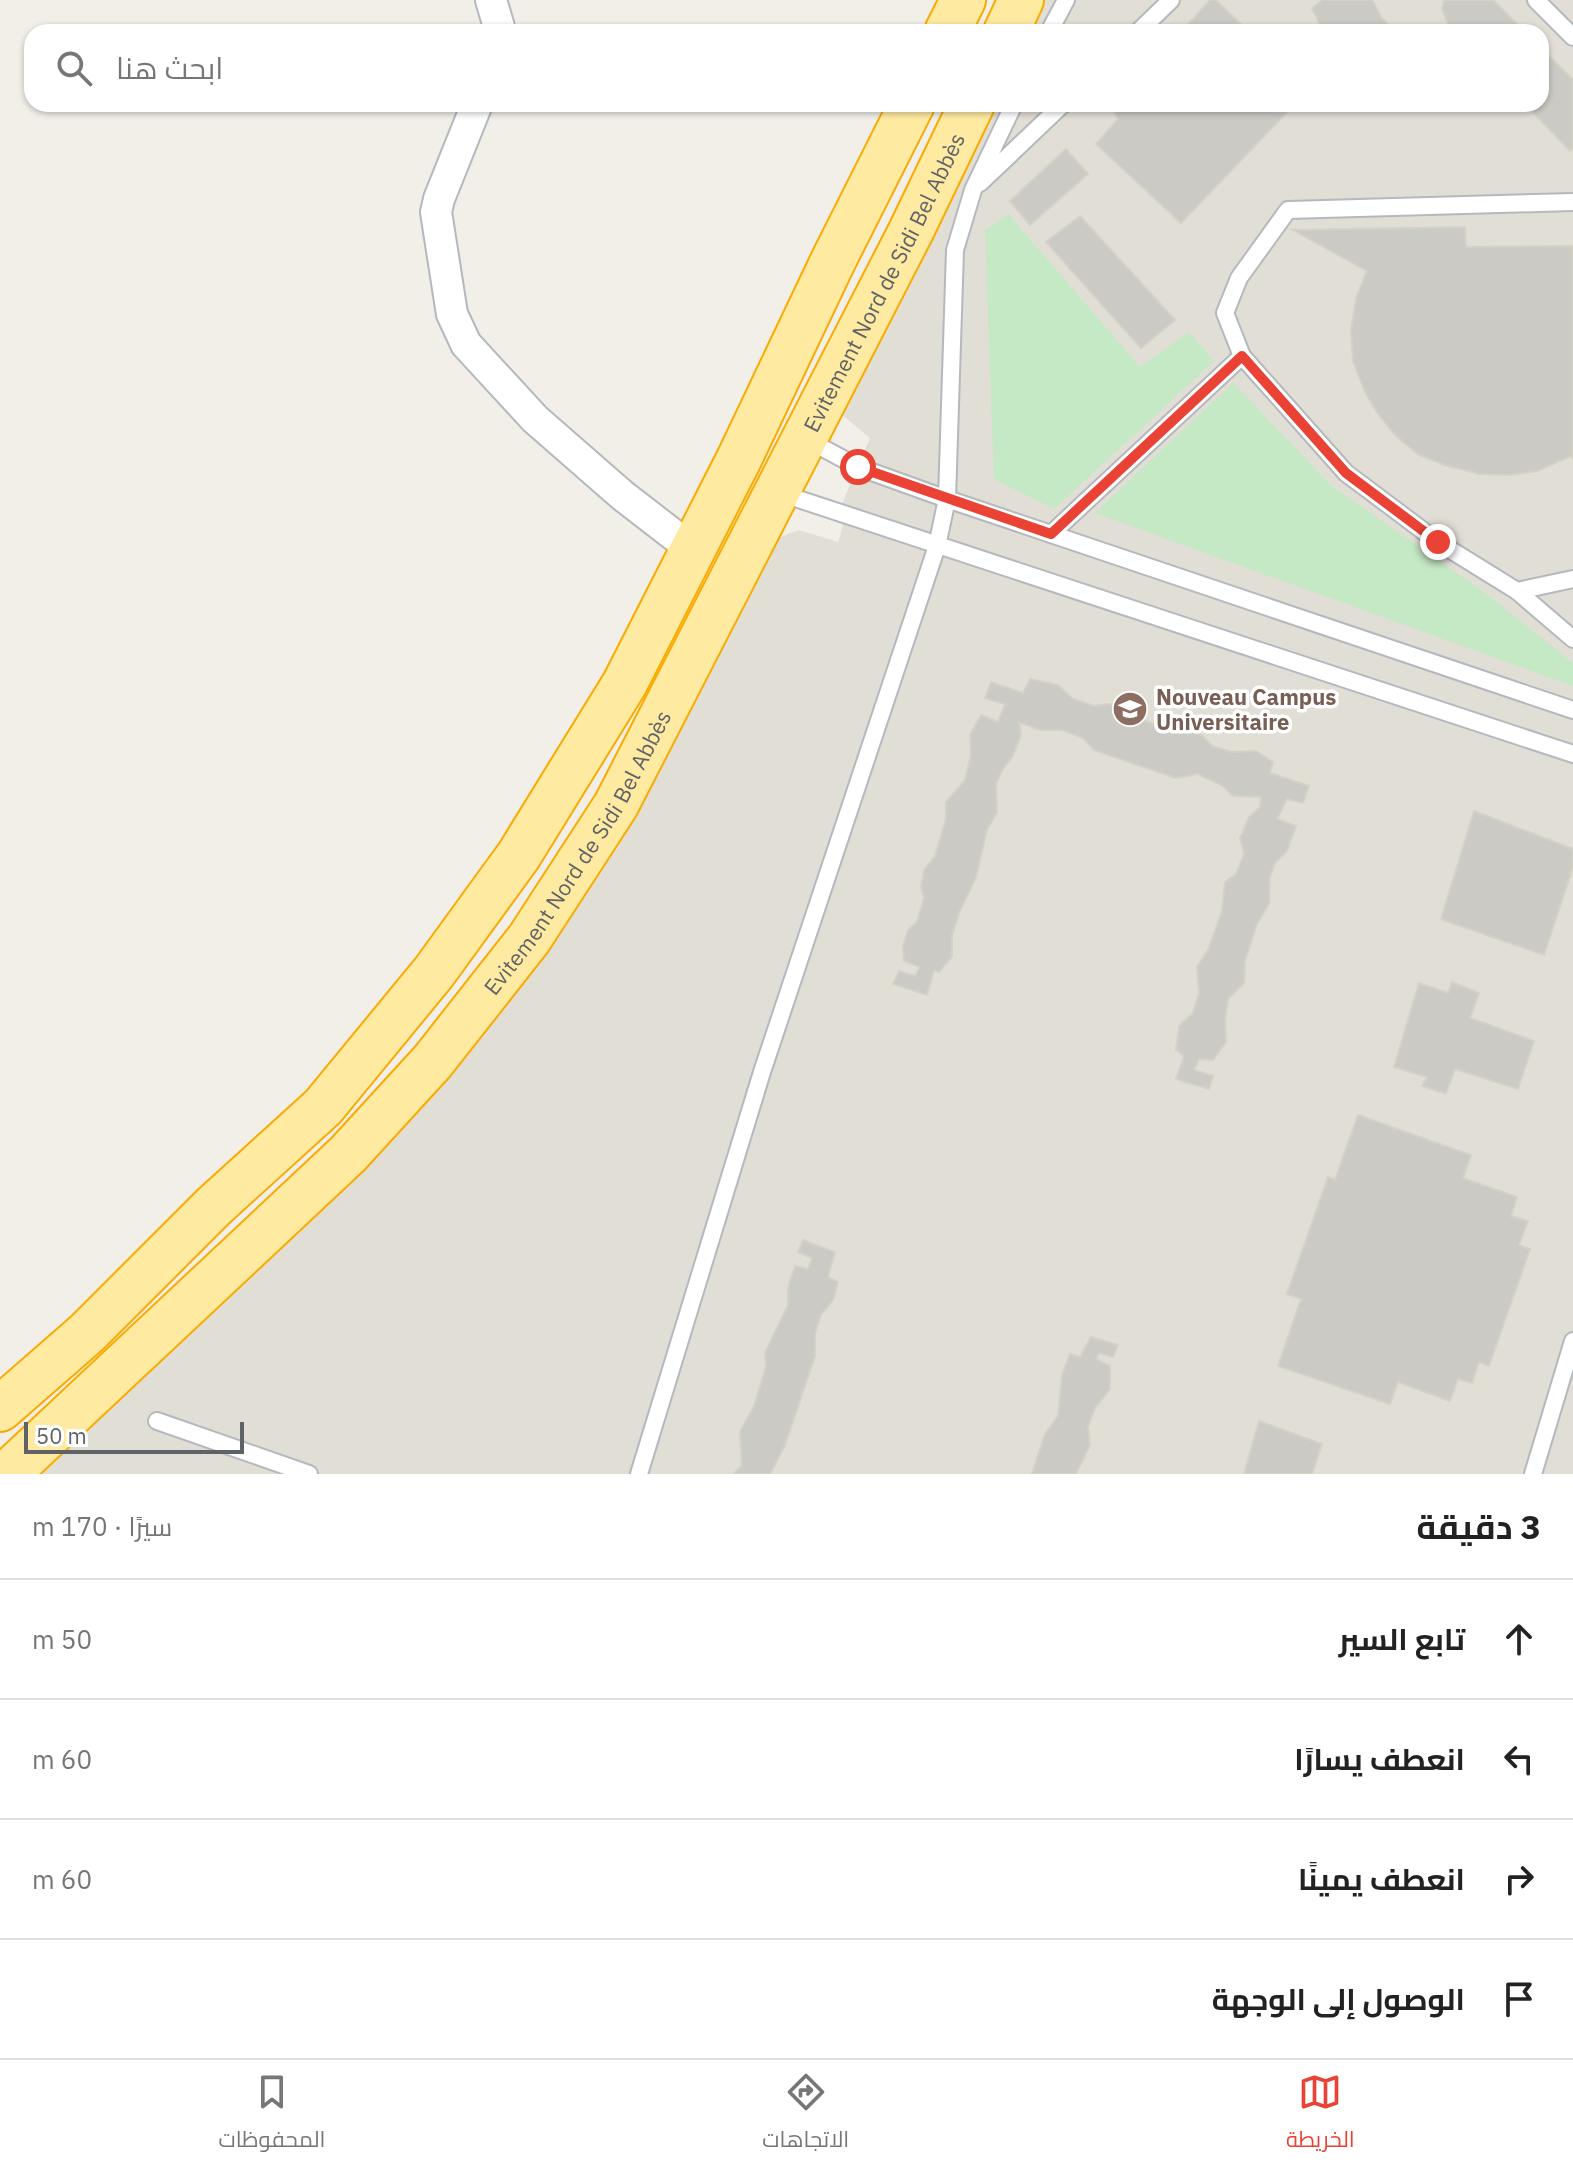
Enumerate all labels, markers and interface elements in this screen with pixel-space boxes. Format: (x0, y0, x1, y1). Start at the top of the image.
search box (24, 24, 1549, 112)
icon: search (52, 46, 96, 90)
text: ابحث هنا (116, 48, 223, 87)
street label: Evitement Nord de Sidi Bel Abbès (796, 128, 971, 437)
route start (840, 449, 876, 485)
route end (1420, 524, 1456, 560)
place label: Nouveau Campus Universitaire (1156, 682, 1336, 736)
school or university icon: Nouveau Campus Universitaire (1111, 690, 1149, 728)
street label: Evitement Nord de Sidi Bel Abbès (476, 705, 677, 1000)
scale bar (24, 1418, 244, 1454)
text: 50 m (36, 1421, 87, 1450)
text: 3 دقيقة (1416, 1504, 1541, 1548)
text: سيرًا · 170 m (32, 1509, 172, 1543)
icon: ahead (1497, 1617, 1541, 1661)
text: تابع السير (1339, 1619, 1465, 1658)
text: 50 m (32, 1622, 92, 1656)
icon: left (1497, 1737, 1541, 1781)
text: انعطف يسارًا (1294, 1739, 1465, 1778)
text: 60 m (32, 1742, 92, 1776)
icon: right (1497, 1857, 1541, 1901)
text: انعطف يمينًا (1298, 1859, 1465, 1898)
text: 60 m (32, 1862, 92, 1896)
icon: arrive (1497, 1977, 1541, 2021)
text: الوصول إلى الوجهة (1212, 1979, 1465, 2018)
tab: المحفوظات (218, 2070, 325, 2160)
tab: الاتجاهات (762, 2070, 849, 2160)
tab: الخريطة (1286, 2070, 1355, 2160)

